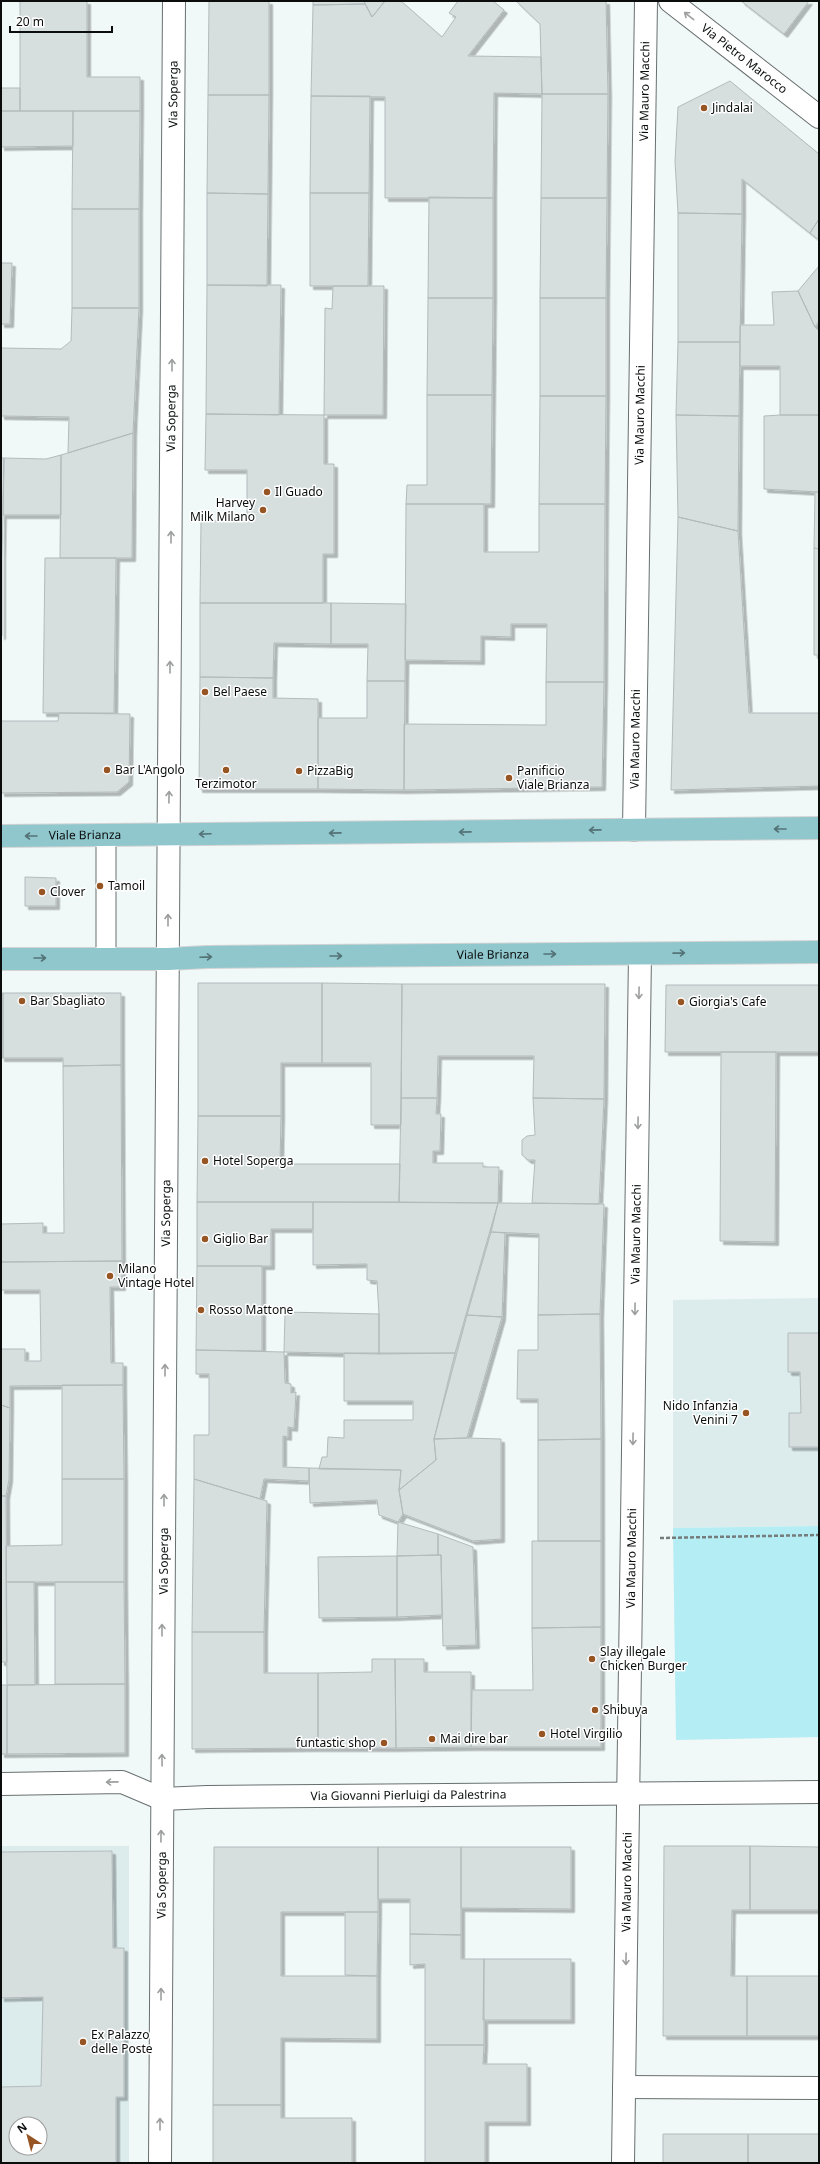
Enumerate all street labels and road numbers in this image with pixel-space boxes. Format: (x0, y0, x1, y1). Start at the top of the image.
street label: Via Pietro Marocco (698, 19, 791, 97)
street label: Via Mauro Macchi (635, 41, 653, 141)
street label: Via Soperga (164, 60, 182, 128)
street label: Via Mauro Macchi (630, 365, 649, 465)
street label: Via Soperga (162, 384, 180, 452)
street label: Via Mauro Macchi (626, 689, 644, 789)
street label: Viale Brianza (49, 826, 121, 844)
street label: Viale Brianza (457, 945, 529, 963)
street label: Via Soperga (157, 1179, 174, 1247)
street label: Via Mauro Macchi (626, 1184, 645, 1284)
street label: Via Mauro Macchi (622, 1508, 640, 1608)
street label: Via Soperga (155, 1527, 172, 1595)
street label: Via Giovanni Pierluigi da Palestrina (310, 1786, 506, 1804)
street label: Via Mauro Macchi (617, 1832, 636, 1932)
street label: Via Soperga (153, 1851, 170, 1919)

